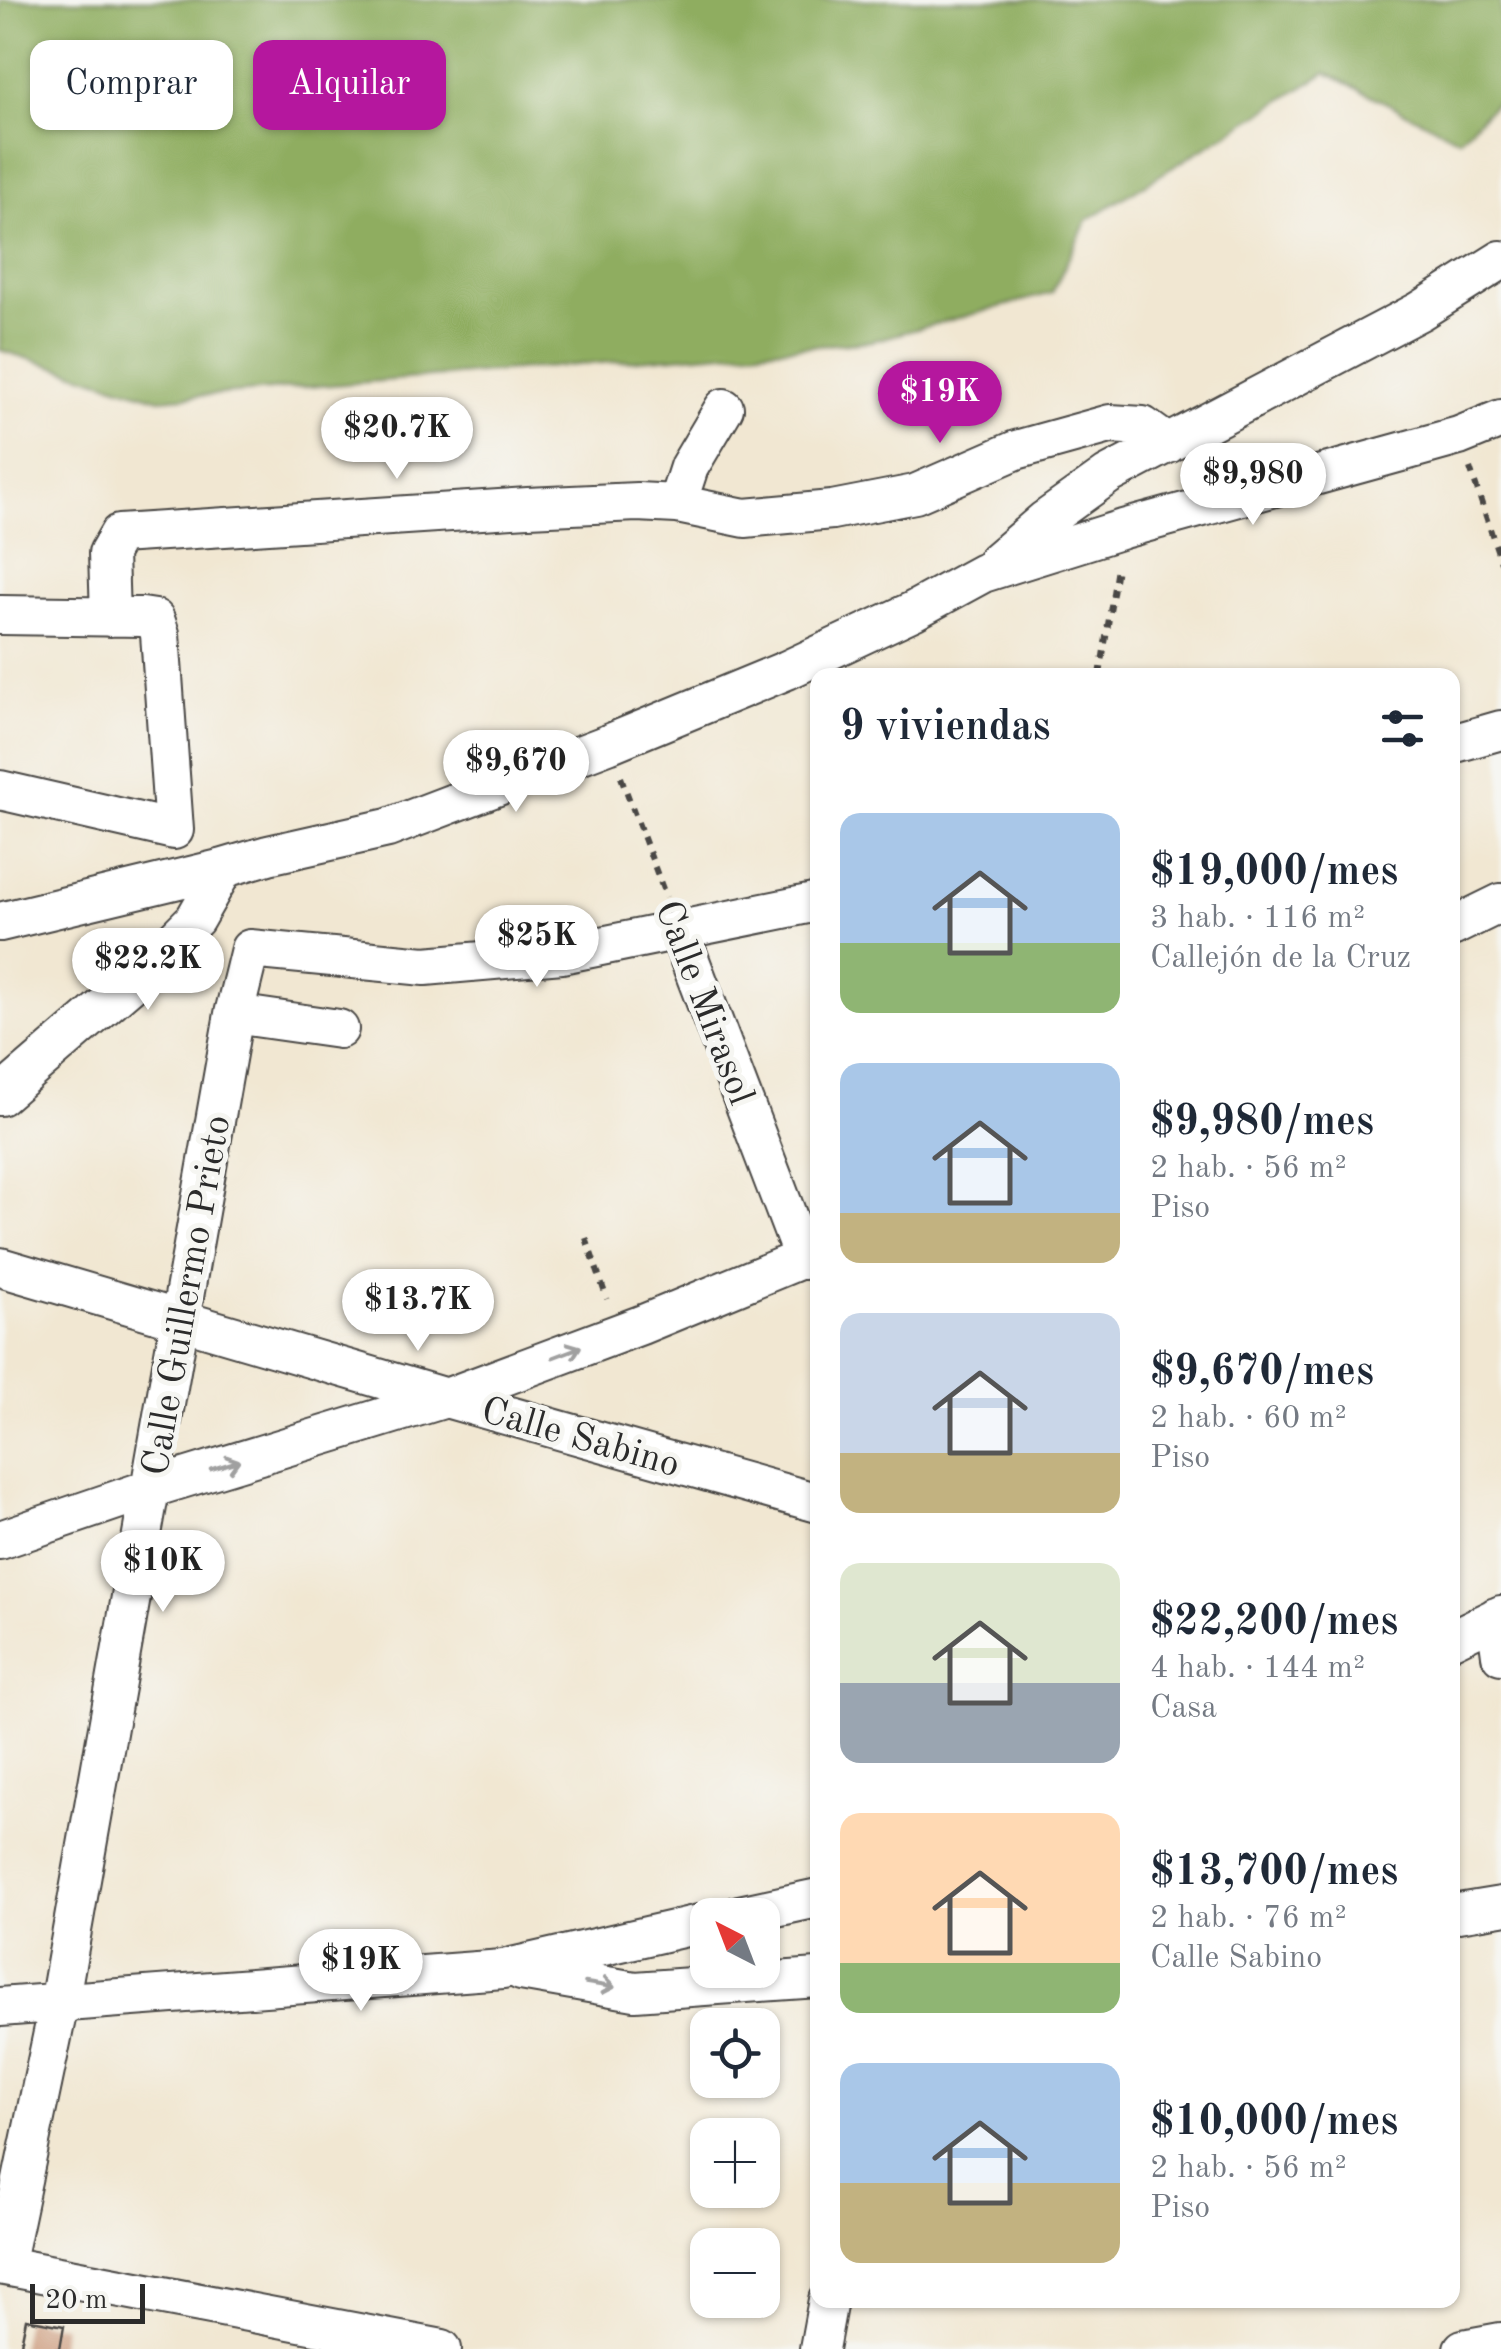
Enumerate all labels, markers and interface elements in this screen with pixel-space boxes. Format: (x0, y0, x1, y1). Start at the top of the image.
chip: Comprar (30, 40, 233, 130)
chip: Alquilar (253, 40, 446, 130)
pin: $19K (881, 361, 999, 446)
text: $19K (900, 377, 980, 409)
pin: $20.7K (316, 397, 478, 482)
text: $20.7K (343, 413, 451, 445)
pin: $9,980 (1172, 443, 1334, 528)
text: $9,980 (1202, 459, 1304, 491)
icon: filters (1375, 701, 1430, 756)
text: 9 viviendas (840, 707, 1051, 749)
pin: $9,670 (435, 730, 597, 815)
text: $9,670 (465, 746, 567, 778)
text: $19,000/mes (1150, 852, 1398, 894)
icon: home (920, 853, 1040, 973)
street label: Calle Mirasol (647, 896, 759, 1110)
text: 3 hab. · 116 m² (1150, 903, 1365, 935)
pin: $25K (478, 905, 596, 990)
text: $25K (497, 921, 577, 953)
pin: $22.2K (67, 928, 229, 1013)
text: Callejón de la Cruz (1150, 943, 1411, 975)
text: $22.2K (94, 944, 202, 976)
text: $9,980/mes (1150, 1102, 1374, 1144)
icon: home (920, 1103, 1040, 1223)
street label: Calle Guillermo Prieto (138, 1112, 238, 1479)
text: 2 hab. · 56 m² (1150, 1153, 1347, 1185)
text: Piso (1150, 1193, 1210, 1225)
pin: $13.7K (337, 1269, 499, 1354)
text: $13.7K (364, 1285, 472, 1317)
one-way arrow (551, 1342, 582, 1360)
text: $9,670/mes (1150, 1352, 1374, 1394)
icon: home (920, 1353, 1040, 1473)
street label: Calle Sabino (477, 1392, 684, 1485)
text: 2 hab. · 60 m² (1150, 1403, 1347, 1435)
text: Piso (1150, 1443, 1210, 1475)
one-way arrow (209, 1455, 241, 1473)
pin: $10K (104, 1530, 222, 1615)
text: $10K (123, 1546, 203, 1578)
text: $22,200/mes (1150, 1602, 1398, 1644)
icon: home (920, 1603, 1040, 1723)
text: 4 hab. · 144 m² (1150, 1653, 1365, 1685)
text: Casa (1150, 1693, 1217, 1725)
text: $13,700/mes (1150, 1852, 1398, 1894)
icon: home (920, 1853, 1040, 1973)
north arrow (690, 1898, 780, 1988)
map controls (690, 1898, 780, 2318)
text: 2 hab. · 76 m² (1150, 1903, 1347, 1935)
pin: $19K (302, 1929, 420, 2014)
text: Calle Sabino (1150, 1943, 1322, 1975)
text: $19K (321, 1945, 401, 1977)
one-way arrow (583, 1976, 615, 1994)
button: locate (690, 2008, 780, 2098)
text: $10,000/mes (1150, 2102, 1398, 2144)
icon: home (920, 2103, 1040, 2223)
button: + (690, 2118, 780, 2208)
text: 2 hab. · 56 m² (1150, 2153, 1347, 2185)
text: Piso (1150, 2193, 1210, 2225)
button: − (690, 2228, 780, 2318)
scale bar (30, 2279, 145, 2324)
text: 20 m (45, 2287, 108, 2315)

